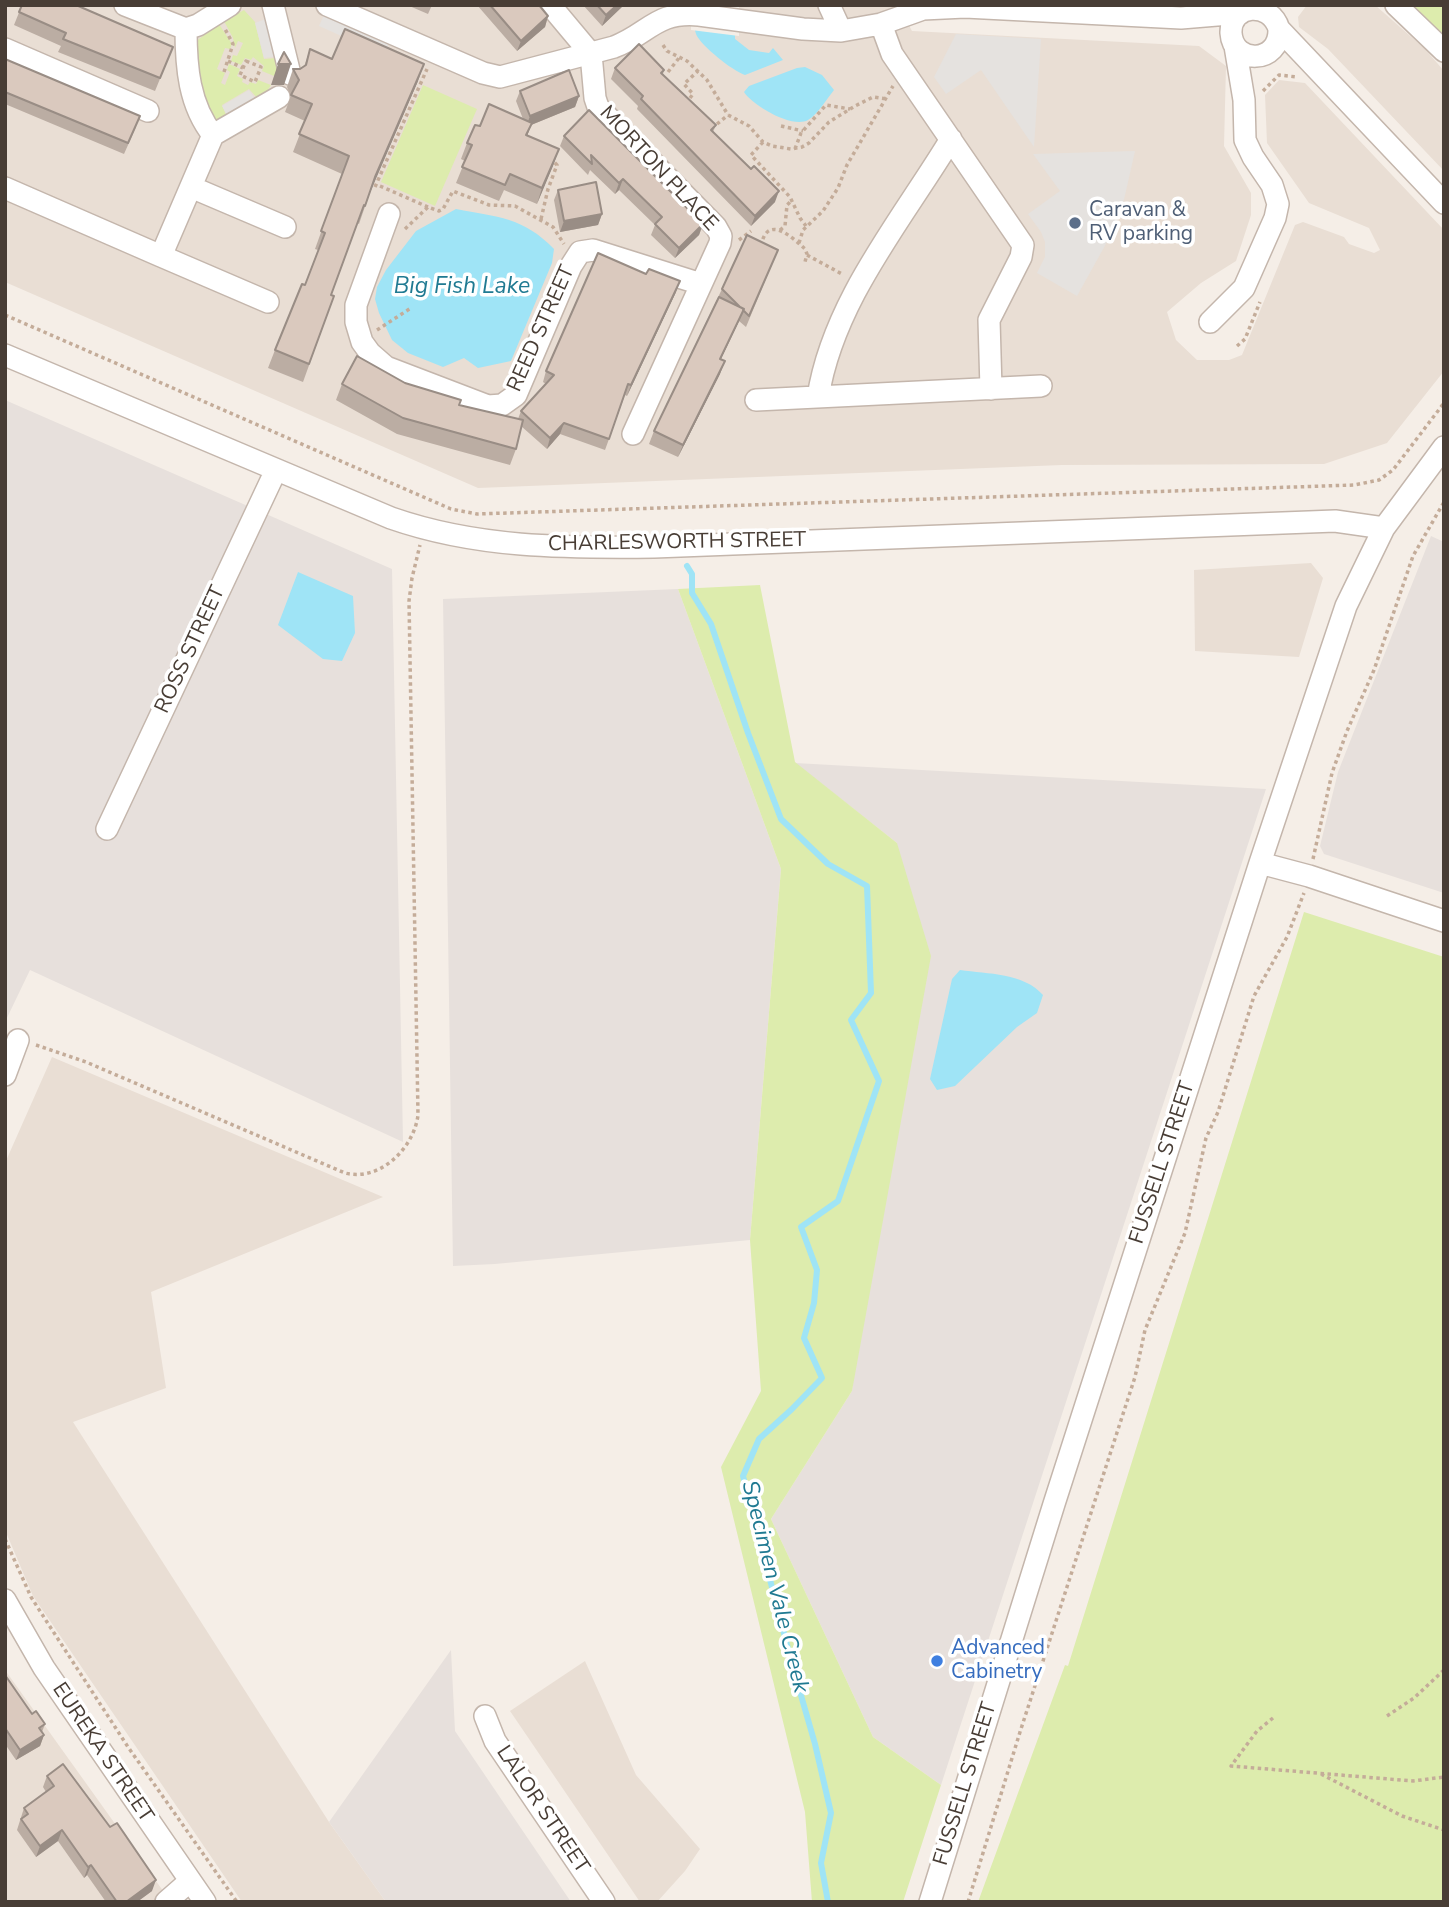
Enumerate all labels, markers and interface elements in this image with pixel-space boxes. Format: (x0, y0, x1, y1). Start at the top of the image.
street label: MORTON PLACE (593, 101, 723, 237)
place label: Caravan & RV parking (1089, 198, 1193, 248)
marker: Caravan & RV parking (1067, 215, 1083, 231)
street label: REED STREET (503, 262, 581, 396)
water label: Big Fish Lake (394, 273, 530, 301)
street label: CHARLESWORTH STREET (548, 528, 806, 558)
street label: ROSS STREET (151, 582, 231, 718)
street label: FUSSELL STREET (1125, 1079, 1201, 1247)
water label: Specimen Vale Creek (734, 1478, 814, 1696)
place label: Advanced Cabinetry (951, 1636, 1045, 1686)
marker: Advanced Cabinetry (929, 1653, 945, 1669)
street label: EUREKA STREET (46, 1678, 158, 1828)
street label: FUSSELL STREET (929, 1699, 1003, 1869)
street label: LALOR STREET (490, 1741, 594, 1879)

